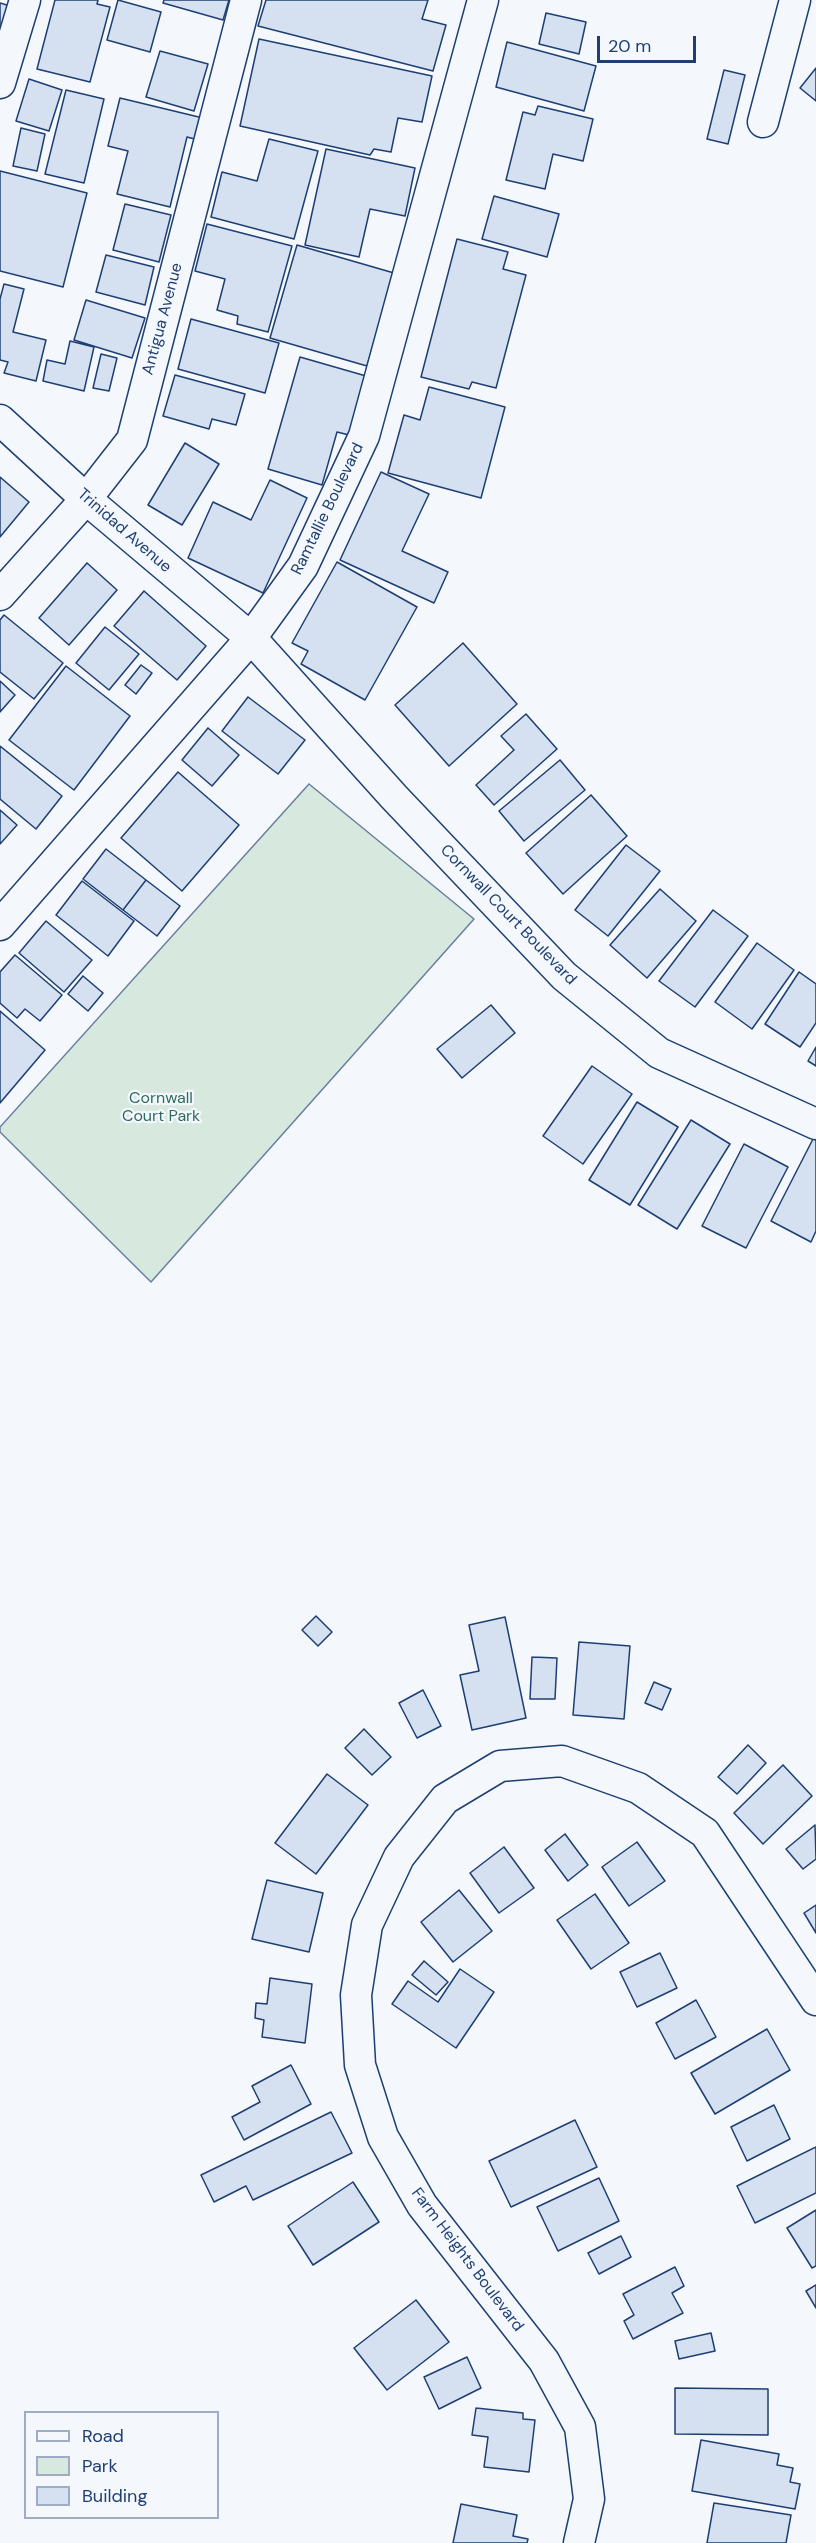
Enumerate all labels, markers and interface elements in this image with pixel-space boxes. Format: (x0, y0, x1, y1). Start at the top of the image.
scale bar (600, 24, 699, 62)
text: 20 m (608, 34, 651, 58)
street label: Antigua Avenue (139, 261, 187, 377)
street label: Ramtallie Boulevard (288, 440, 368, 578)
street label: Trinidad Avenue (73, 485, 175, 577)
street label: Cornwall Court Boulevard (436, 841, 580, 989)
park label: Cornwall Court Park (122, 1089, 200, 1127)
street label: Farm Heights Boulevard (407, 2184, 527, 2336)
legend (24, 2411, 219, 2519)
text: Road (82, 2424, 124, 2448)
text: Park (82, 2454, 118, 2478)
text: Building (82, 2484, 147, 2508)

